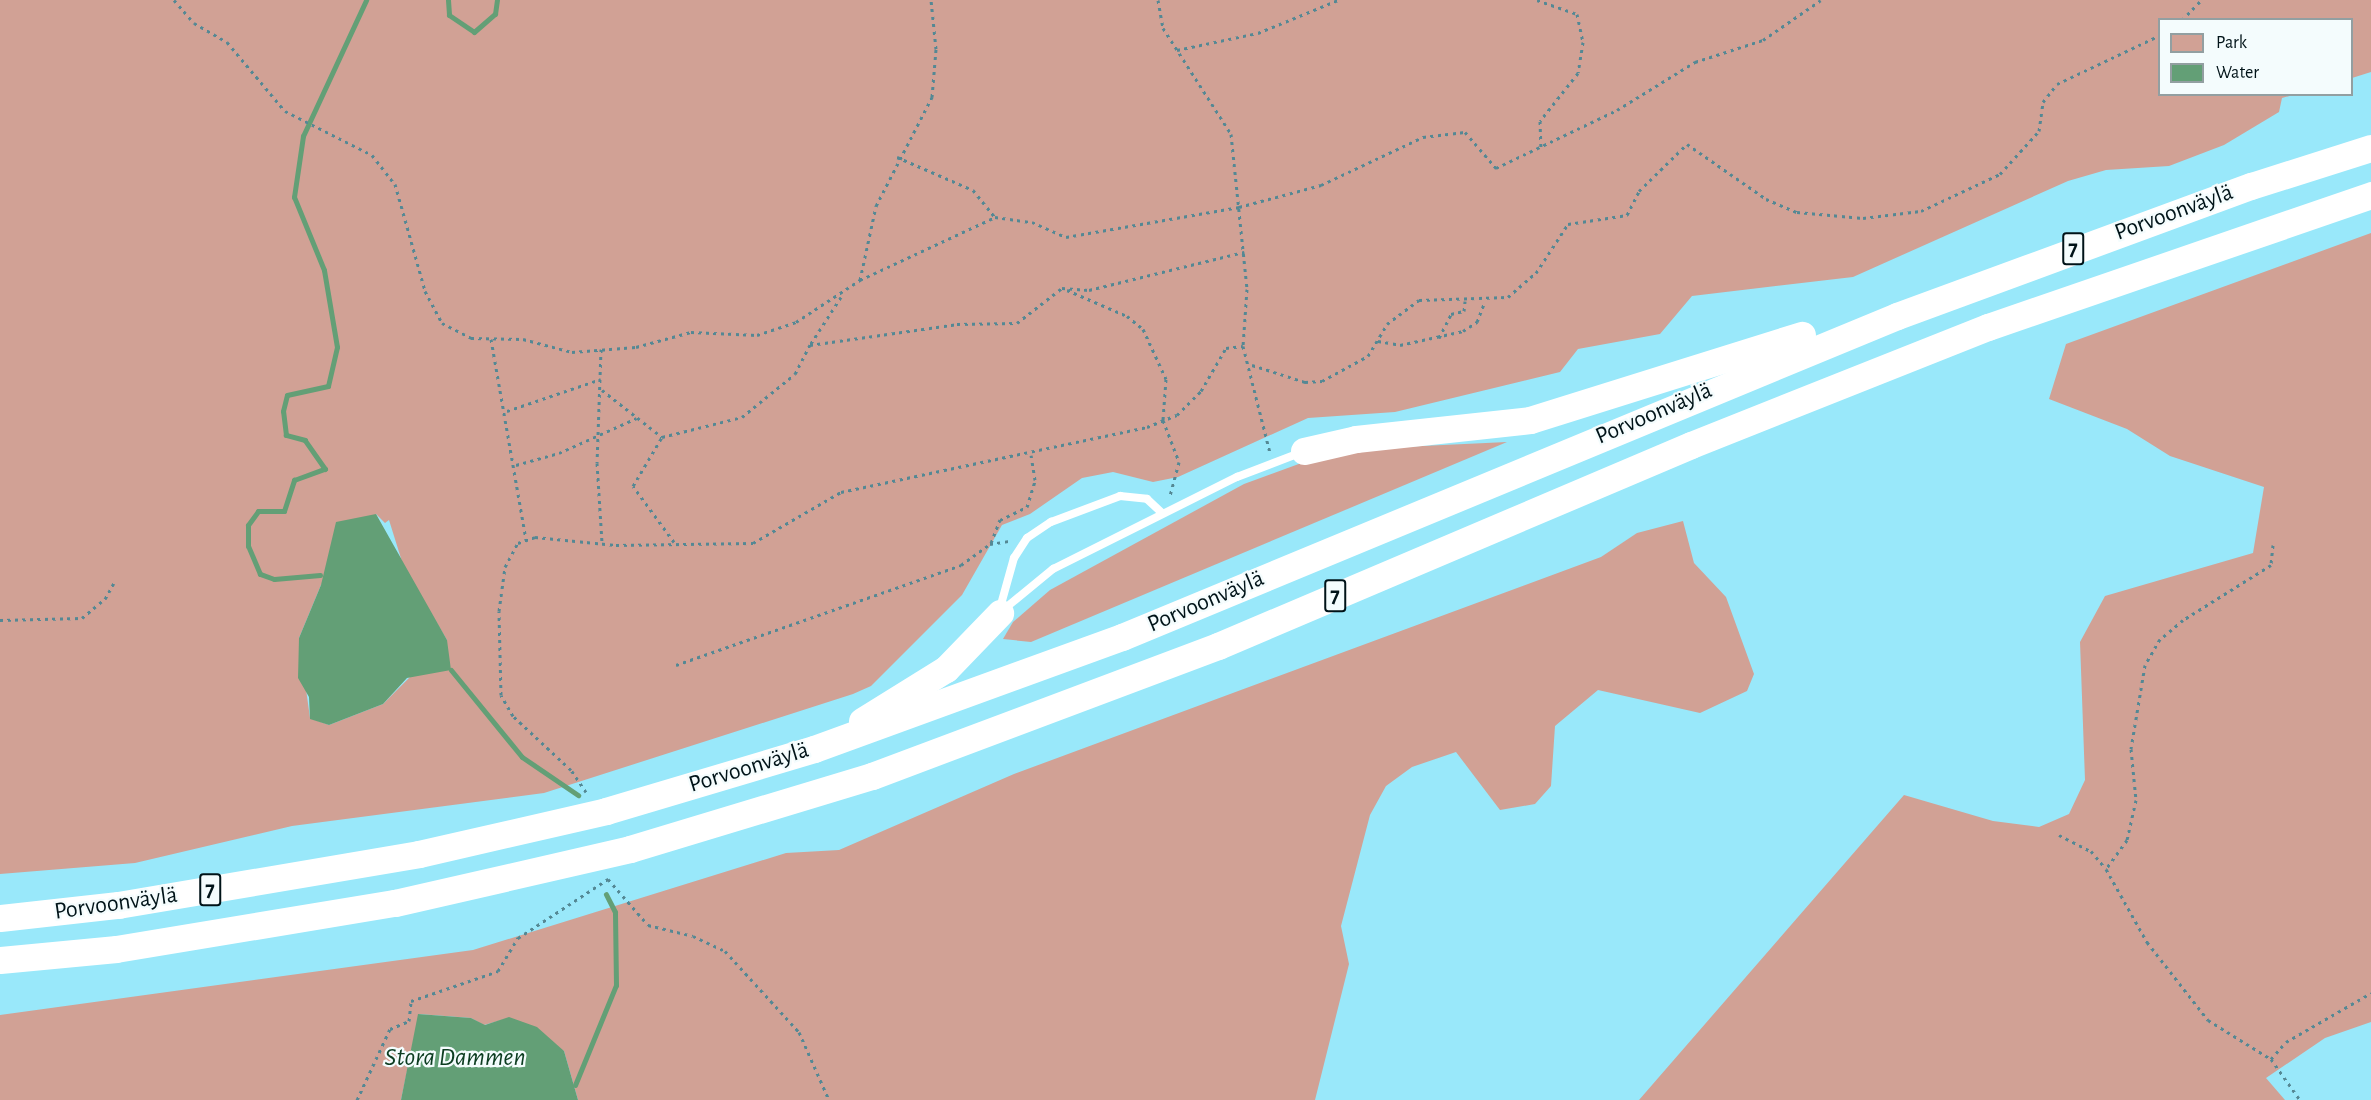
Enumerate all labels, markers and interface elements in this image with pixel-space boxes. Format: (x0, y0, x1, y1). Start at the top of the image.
legend (2158, 18, 2353, 96)
text: Park (2216, 34, 2247, 52)
text: Water (2216, 64, 2259, 82)
street label: Porvoonväylä (2111, 178, 2237, 248)
road number: 7 (2061, 230, 2085, 268)
street label: Porvoonväylä (1591, 377, 1717, 451)
street label: Porvoonväylä (1143, 565, 1269, 639)
road number: 7 (1323, 577, 1347, 615)
street label: Porvoonväylä (686, 736, 812, 800)
road number: 7 (198, 871, 222, 909)
street label: Porvoonväylä (53, 881, 179, 927)
water label: Stora Dammen (384, 1042, 526, 1074)

